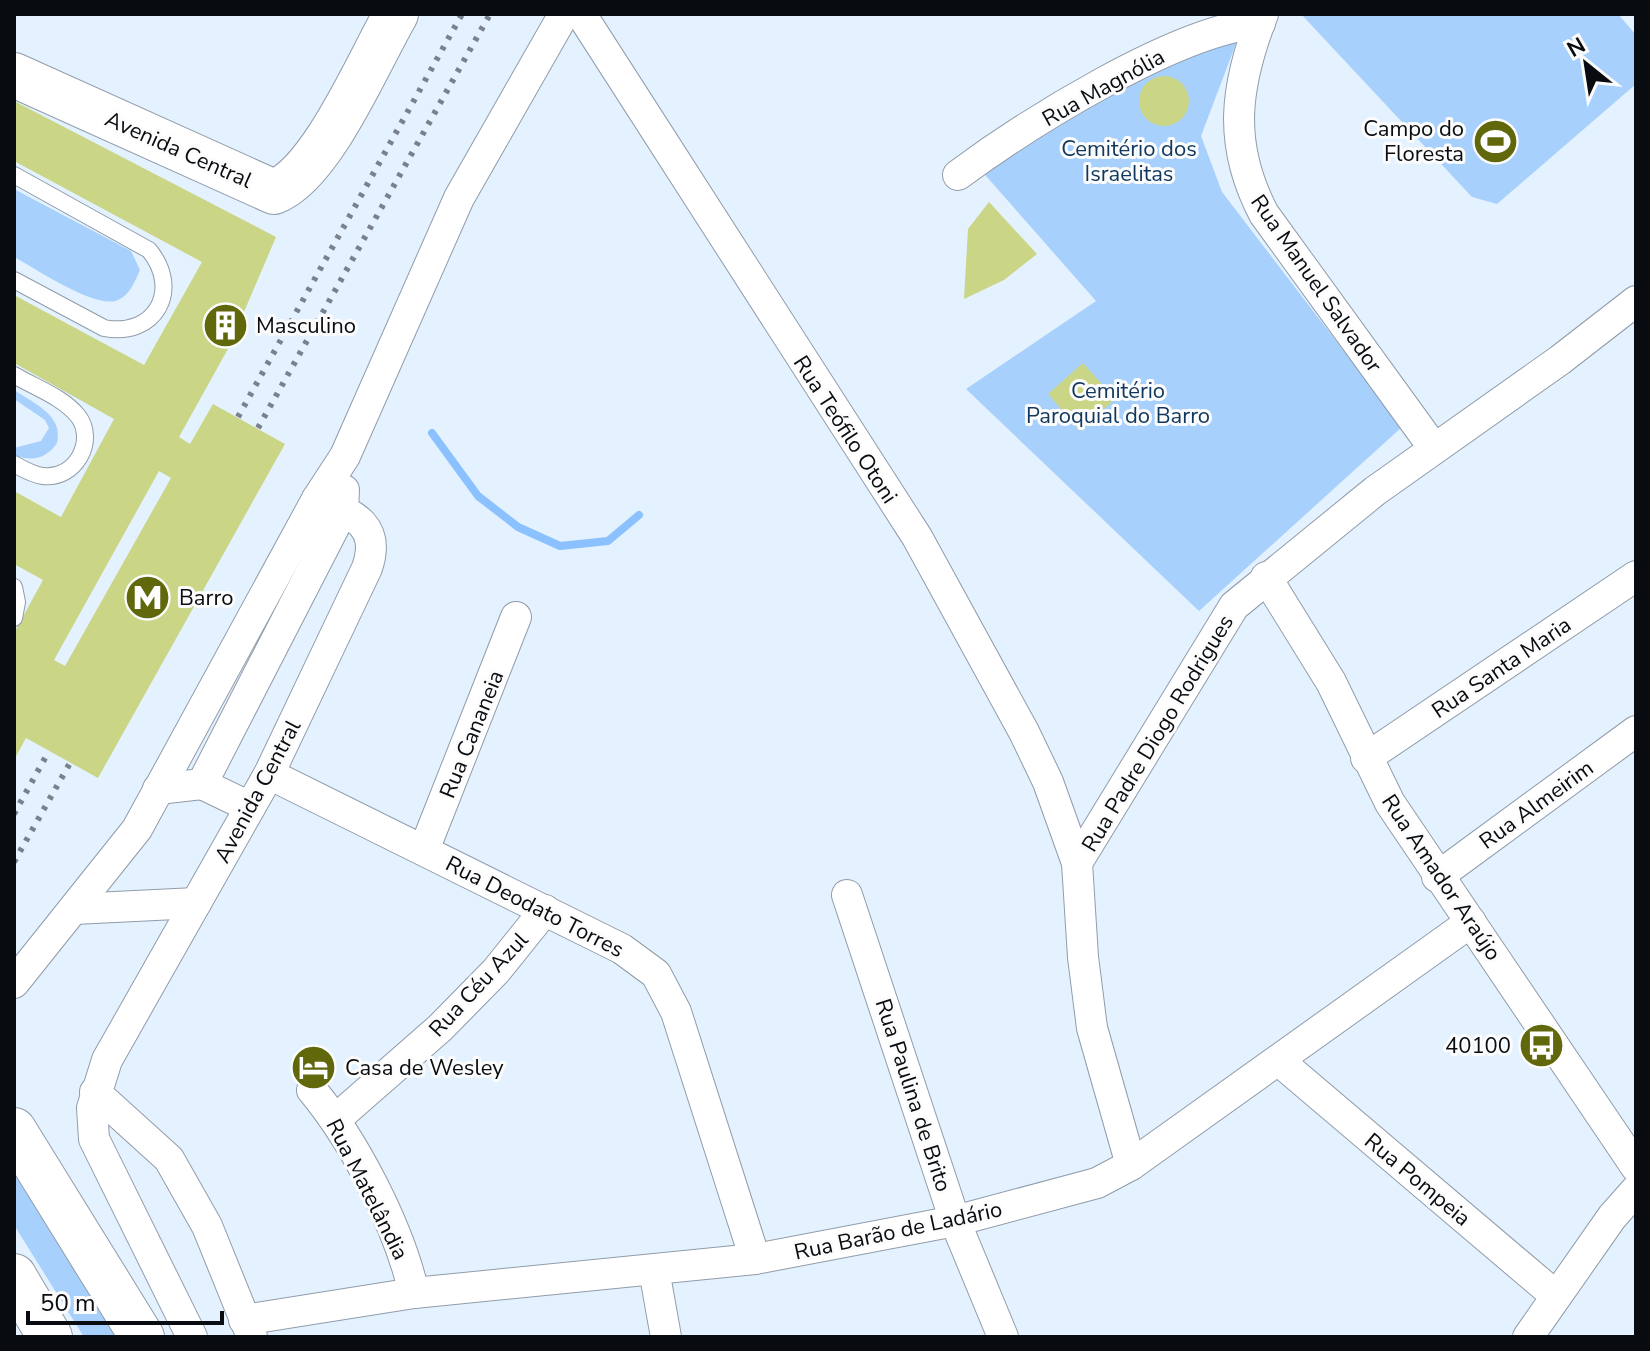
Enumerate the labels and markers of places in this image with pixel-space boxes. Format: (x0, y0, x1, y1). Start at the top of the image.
place label: Campo do Floresta (1363, 114, 1464, 169)
sports icon: Campo do Floresta (1471, 117, 1519, 165)
building icon: Masculino (201, 301, 249, 349)
place label: Masculino (256, 311, 356, 341)
metro station icon: Barro (124, 573, 172, 621)
place label: Barro (179, 583, 233, 613)
bus stop icon: 40100 (1518, 1021, 1566, 1069)
place label: 40100 (1445, 1031, 1511, 1061)
hotel icon: Casa de Wesley (290, 1043, 338, 1091)
place label: Casa de Wesley (345, 1053, 504, 1083)

